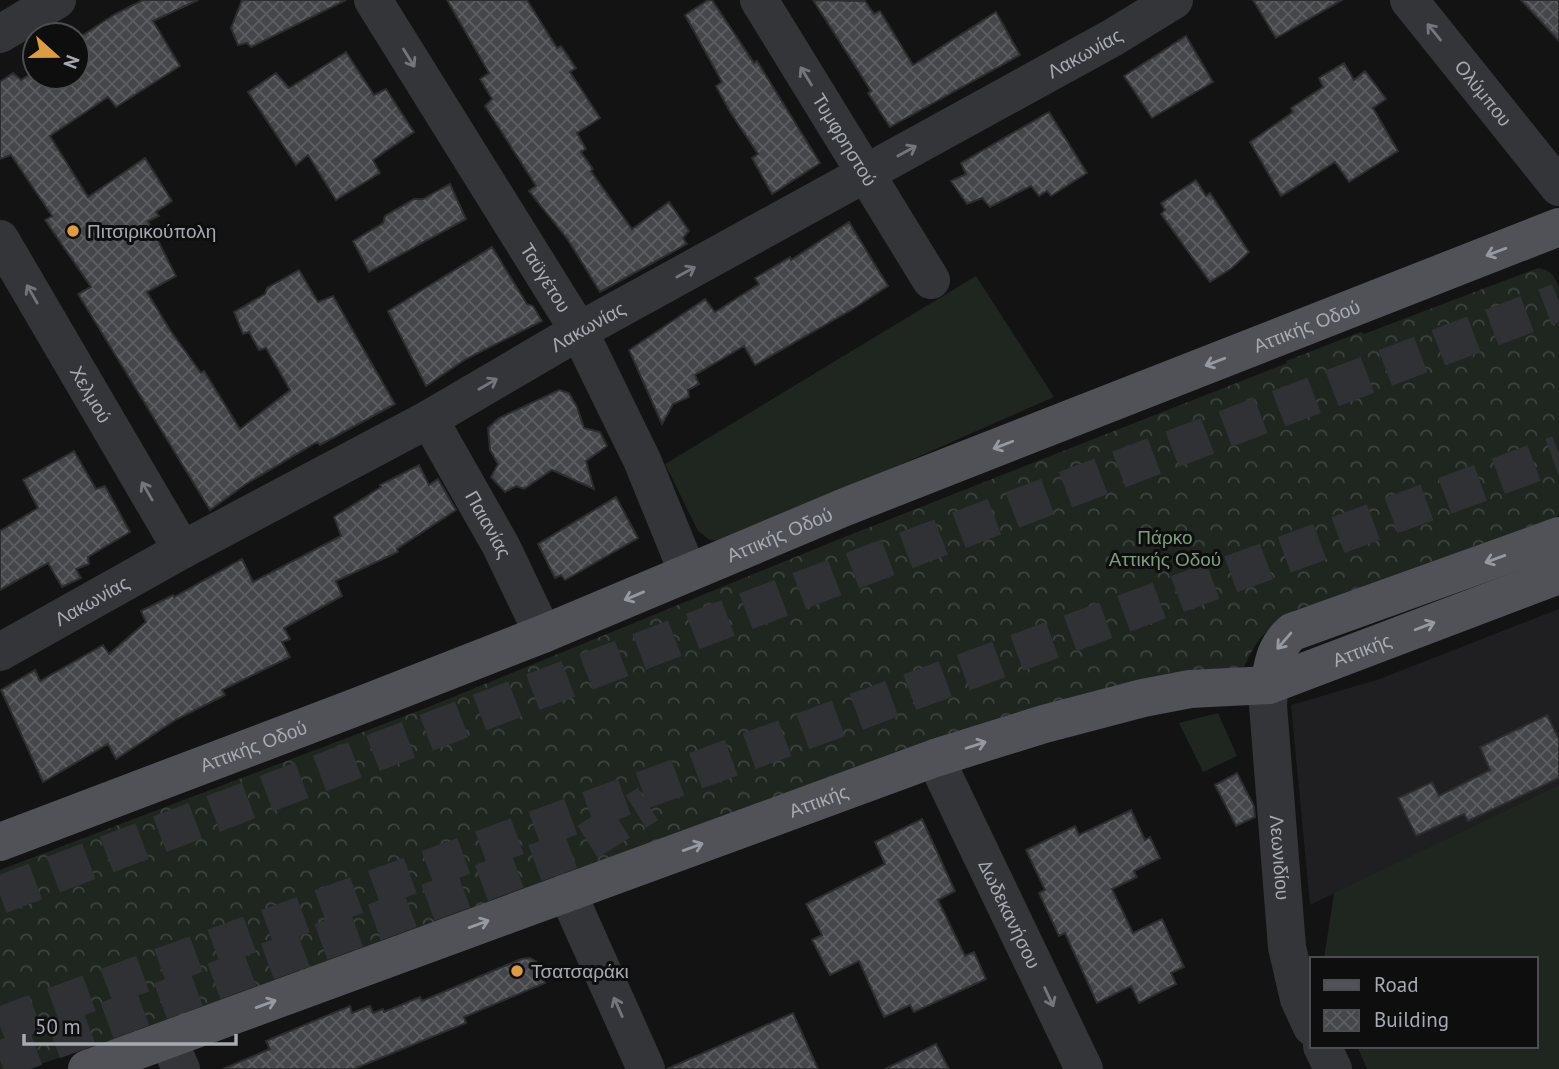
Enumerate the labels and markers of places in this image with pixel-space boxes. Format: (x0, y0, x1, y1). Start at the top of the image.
place label: Πιτσιρικούπολη (87, 219, 216, 243)
marker: Πιτσιρικούπολη (65, 223, 81, 239)
place label: Τσατσαράκι (531, 959, 629, 983)
marker: Τσατσαράκι (509, 963, 525, 979)

